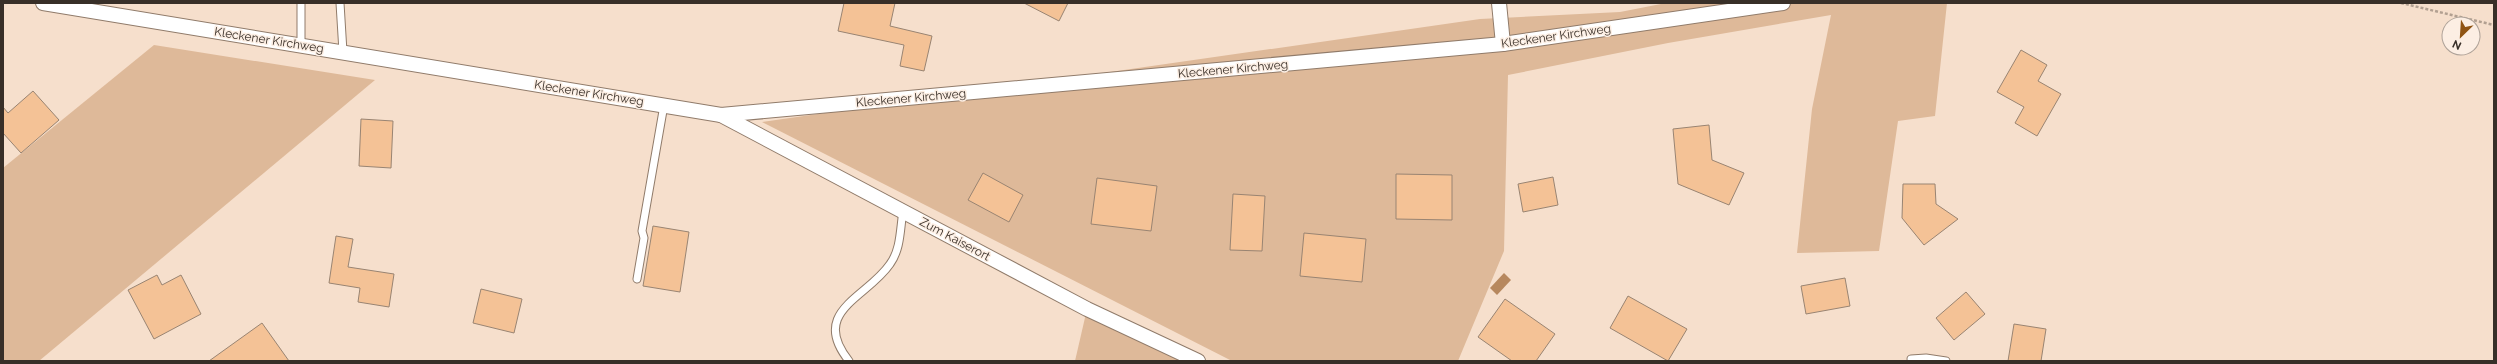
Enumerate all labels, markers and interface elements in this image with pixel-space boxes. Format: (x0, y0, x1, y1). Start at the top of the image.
north arrow (2441, 16, 2481, 56)
street label: Kleckener Kirchweg (1500, 21, 1612, 51)
street label: Kleckener Kirchweg (213, 24, 325, 56)
text: N (2450, 37, 2464, 52)
street label: Kleckener Kirchweg (1177, 57, 1289, 81)
street label: Kleckener Kirchweg (533, 77, 645, 109)
street label: Kleckener Kirchweg (855, 86, 967, 110)
street label: Zum Kaiserort (917, 215, 993, 263)

